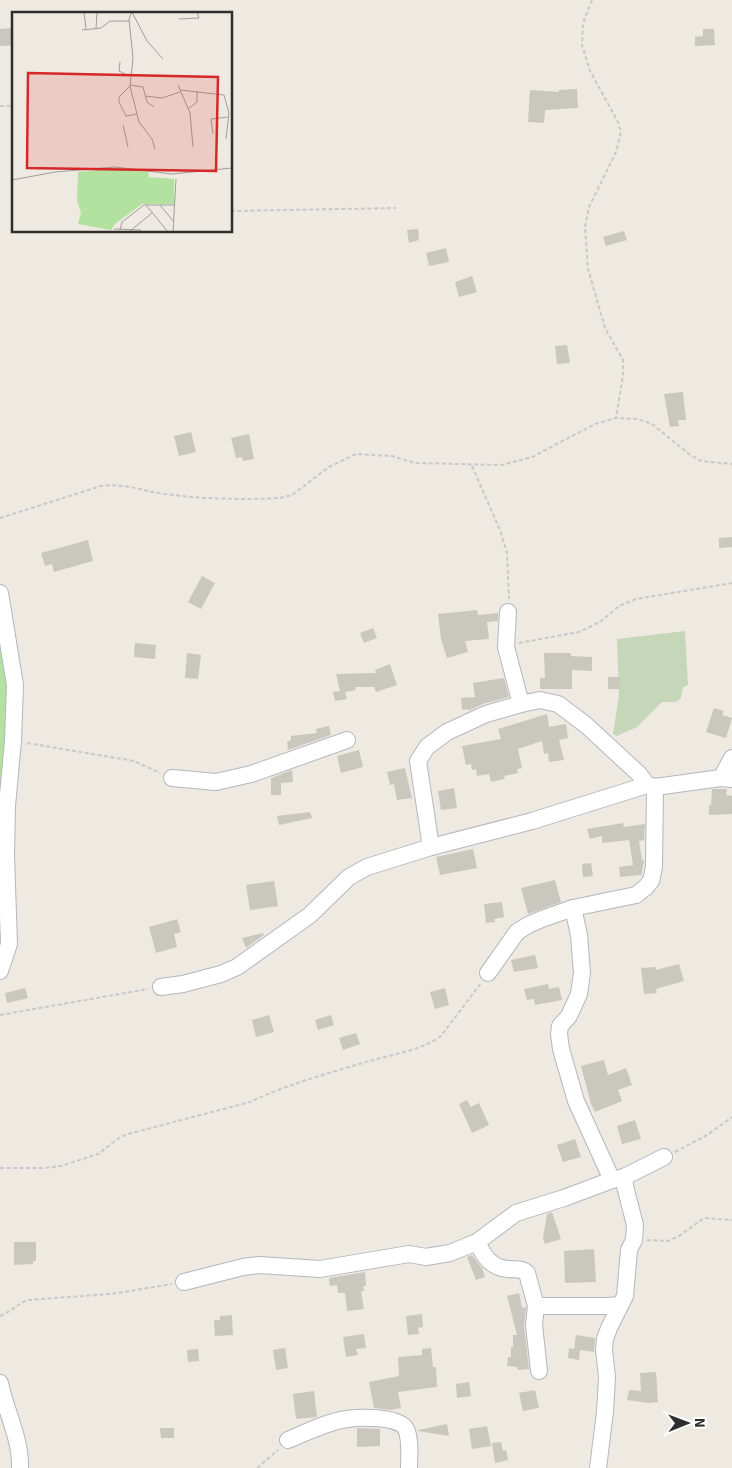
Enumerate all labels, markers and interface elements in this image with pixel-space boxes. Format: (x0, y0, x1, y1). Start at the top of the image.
inset map (12, 12, 232, 232)
north arrow (662, 1398, 712, 1448)
text: N (691, 1418, 708, 1428)

